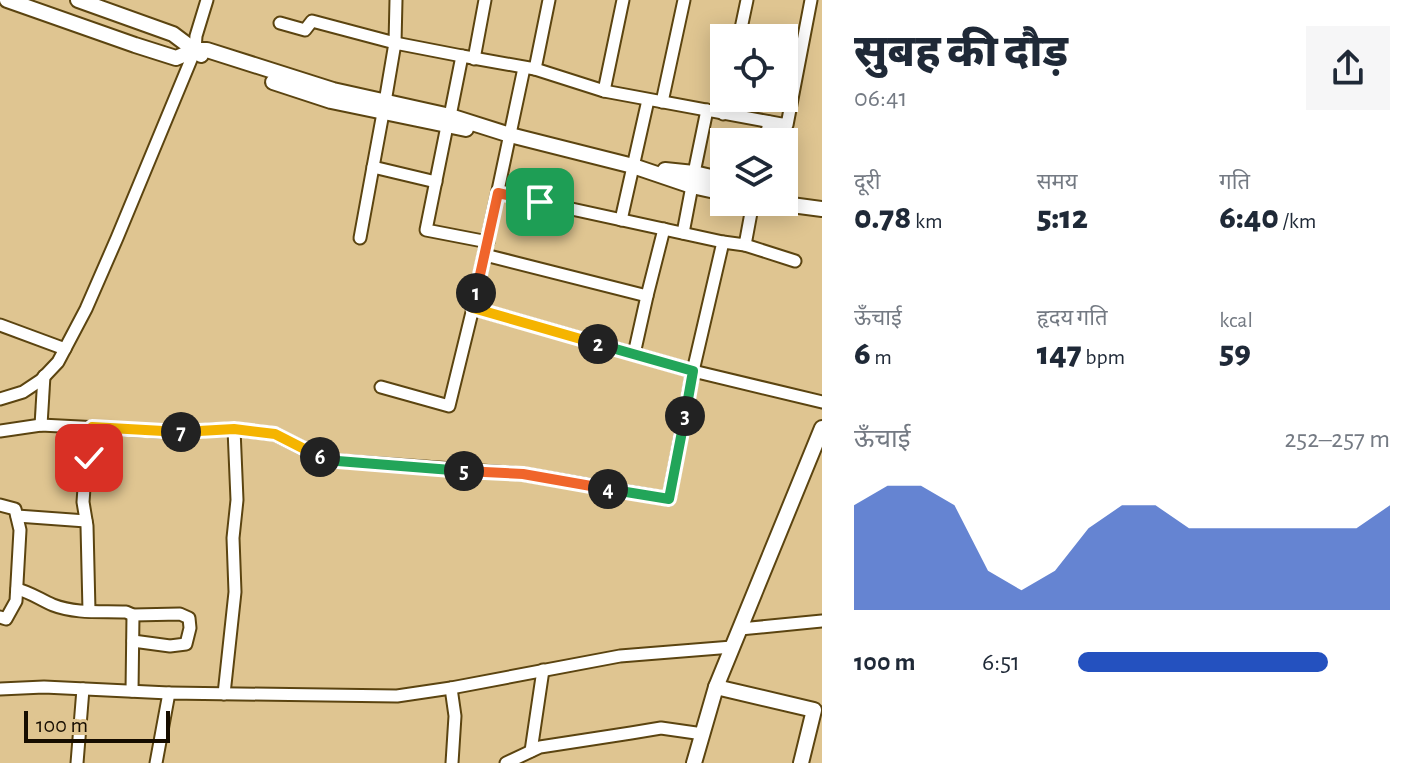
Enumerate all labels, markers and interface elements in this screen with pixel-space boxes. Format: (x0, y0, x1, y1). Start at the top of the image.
map controls (710, 24, 798, 216)
button: locate (710, 24, 798, 112)
button: share (1306, 26, 1390, 110)
text: सुबह की दौड़ (854, 31, 1068, 75)
text: 06:41 (854, 85, 907, 111)
button: layers (710, 128, 798, 216)
pin (506, 168, 574, 236)
text: दूरी (854, 171, 880, 193)
text: समय (1037, 171, 1077, 193)
text: गति (1219, 171, 1250, 193)
icon: arrive (518, 180, 562, 224)
text: 0.78 (854, 201, 911, 235)
text: 5:12 (1037, 201, 1088, 235)
text: 6:40 (1219, 201, 1279, 235)
text: km (911, 210, 943, 232)
text: /km (1279, 210, 1316, 232)
pin: 1 (456, 273, 496, 313)
text: 1 (472, 282, 480, 304)
text: ऊँचाई (854, 307, 902, 329)
text: हृदय गति (1037, 307, 1107, 329)
text: kcal (1219, 309, 1253, 331)
pin: 2 (578, 324, 618, 364)
text: 2 (593, 333, 603, 355)
text: 59 (1219, 336, 1251, 370)
text: 6 (854, 337, 871, 371)
text: 147 (1037, 337, 1082, 371)
text: m (871, 346, 892, 368)
text: bpm (1082, 346, 1125, 368)
pin: 3 (665, 396, 705, 436)
text: 3 (680, 405, 690, 427)
pin: 7 (161, 412, 201, 452)
text: 7 (176, 421, 186, 443)
pin (55, 424, 123, 492)
text: ऊँचाई (854, 426, 910, 452)
text: 252–257 m (1284, 426, 1390, 452)
icon: check (67, 436, 111, 480)
pin: 6 (300, 437, 340, 477)
text: 6 (315, 446, 325, 468)
pin: 5 (444, 451, 484, 491)
text: 5 (459, 460, 469, 482)
pin: 4 (588, 469, 628, 509)
text: 4 (602, 478, 614, 500)
text: 100 m (854, 649, 915, 675)
text: 6:51 (982, 649, 1020, 675)
scale bar (24, 707, 170, 743)
text: 100 m (36, 714, 88, 736)

